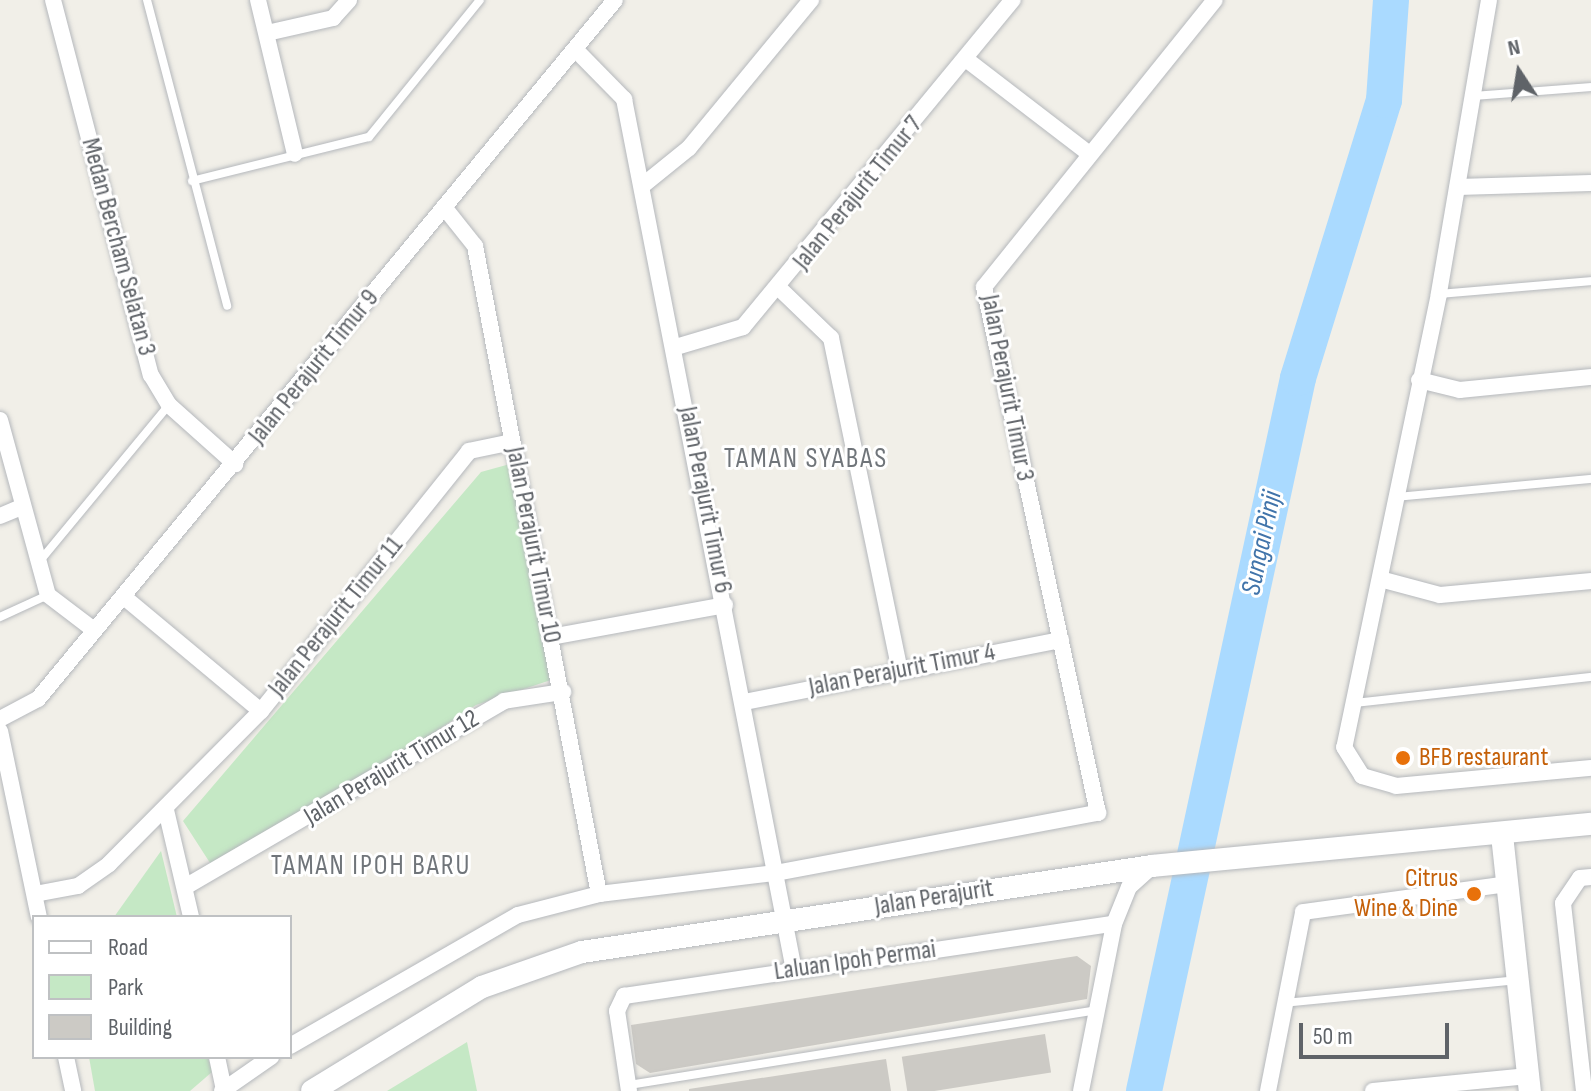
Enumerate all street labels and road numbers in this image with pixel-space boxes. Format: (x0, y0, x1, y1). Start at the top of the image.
street label: Jalan Perajurit Timur 7 (786, 110, 930, 276)
street label: Medan Bercham Selatan 3 (74, 135, 162, 359)
street label: Jalan Perajurit Timur 9 (242, 283, 386, 451)
street label: Jalan Perajurit Timur 3 (974, 292, 1040, 484)
street label: Jalan Perajurit Timur 6 (672, 404, 738, 596)
street label: Jalan Perajurit Timur 10 (499, 444, 567, 646)
street label: Jalan Perajurit Timur 11 (262, 531, 410, 703)
street label: Jalan Perajurit Timur 4 (806, 637, 998, 703)
street label: Jalan Perajurit Timur 12 (299, 704, 485, 832)
street label: Jalan Perajurit (872, 873, 996, 923)
street label: Laluan Ipoh Permai (772, 934, 938, 988)

